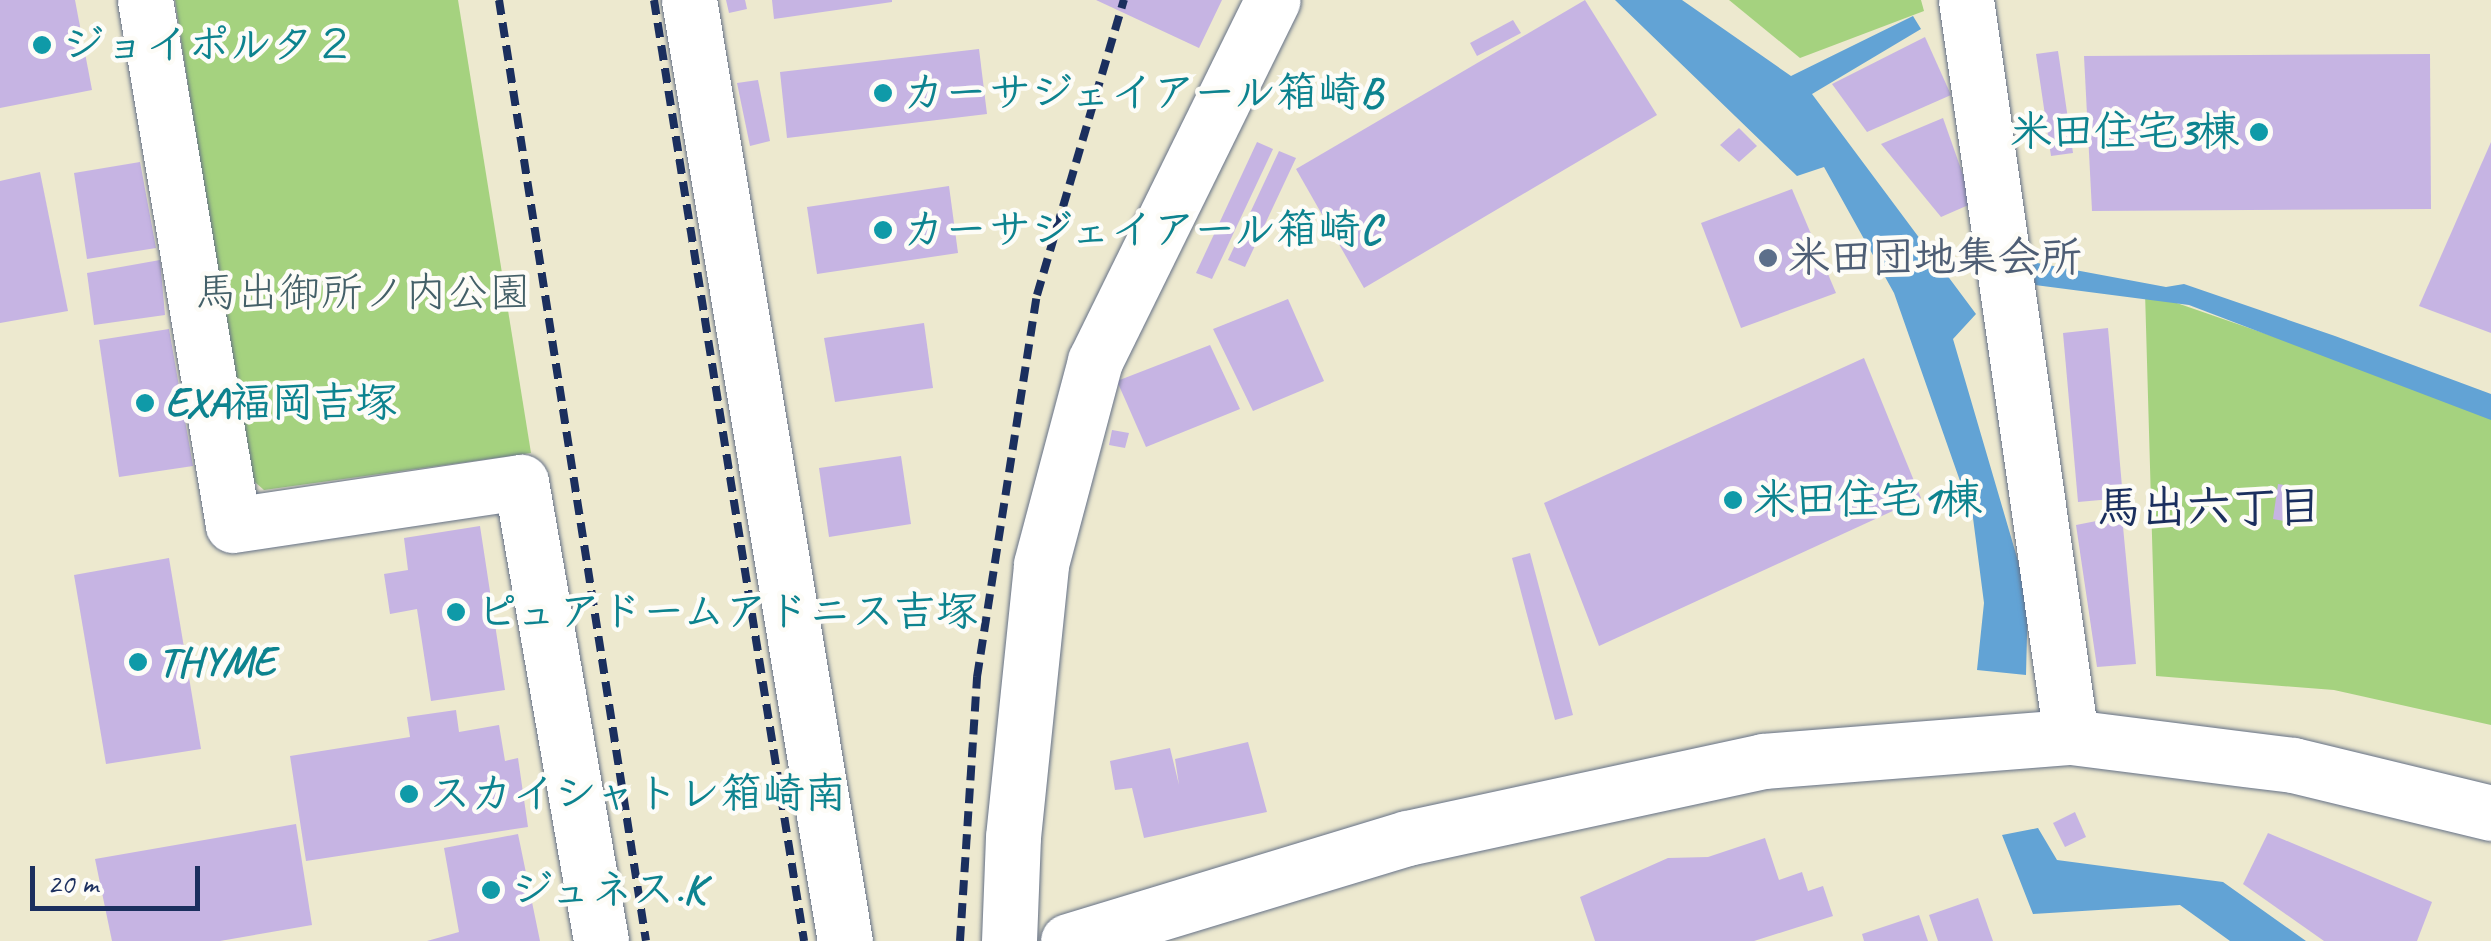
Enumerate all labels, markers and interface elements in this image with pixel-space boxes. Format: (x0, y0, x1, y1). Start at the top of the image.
place label: ジョイポルタ２ (62, 20, 356, 70)
marker: ジョイポルタ２ (31, 34, 53, 56)
place label: カーサジェイアール箱崎B (903, 68, 1385, 118)
marker: カーサジェイアール箱崎B (872, 82, 894, 104)
place label: 米田住宅3棟 (2010, 107, 2239, 157)
marker: 米田住宅3棟 (2248, 121, 2270, 143)
place label: カーサジェイアール箱崎C (903, 205, 1383, 255)
marker: カーサジェイアール箱崎C (872, 219, 894, 241)
place label: 米田団地集会所 (1788, 233, 2082, 283)
marker: 米田団地集会所 (1757, 247, 1779, 269)
park label: 馬出御所ノ内公園 (195, 268, 531, 318)
place label: EXA福岡吉塚 (165, 378, 397, 428)
marker: EXA福岡吉塚 (134, 392, 156, 414)
place label: 米田住宅1棟 (1753, 475, 1982, 525)
district label: 馬出六丁目 (2097, 481, 2321, 535)
marker: 米田住宅1棟 (1722, 489, 1744, 511)
place label: ピュアドームアドニス吉塚 (476, 587, 980, 637)
marker: ピュアドームアドニス吉塚 (445, 601, 467, 623)
place label: THYME (158, 637, 275, 687)
marker: THYME (127, 651, 149, 673)
place label: スカイシャトレ箱崎南 (429, 769, 849, 819)
marker: スカイシャトレ箱崎南 (398, 783, 420, 805)
scale bar (35, 846, 205, 908)
text: 20 m (47, 864, 98, 902)
place label: ジュネス.K (511, 865, 709, 915)
marker: ジュネス.K (480, 879, 502, 901)

